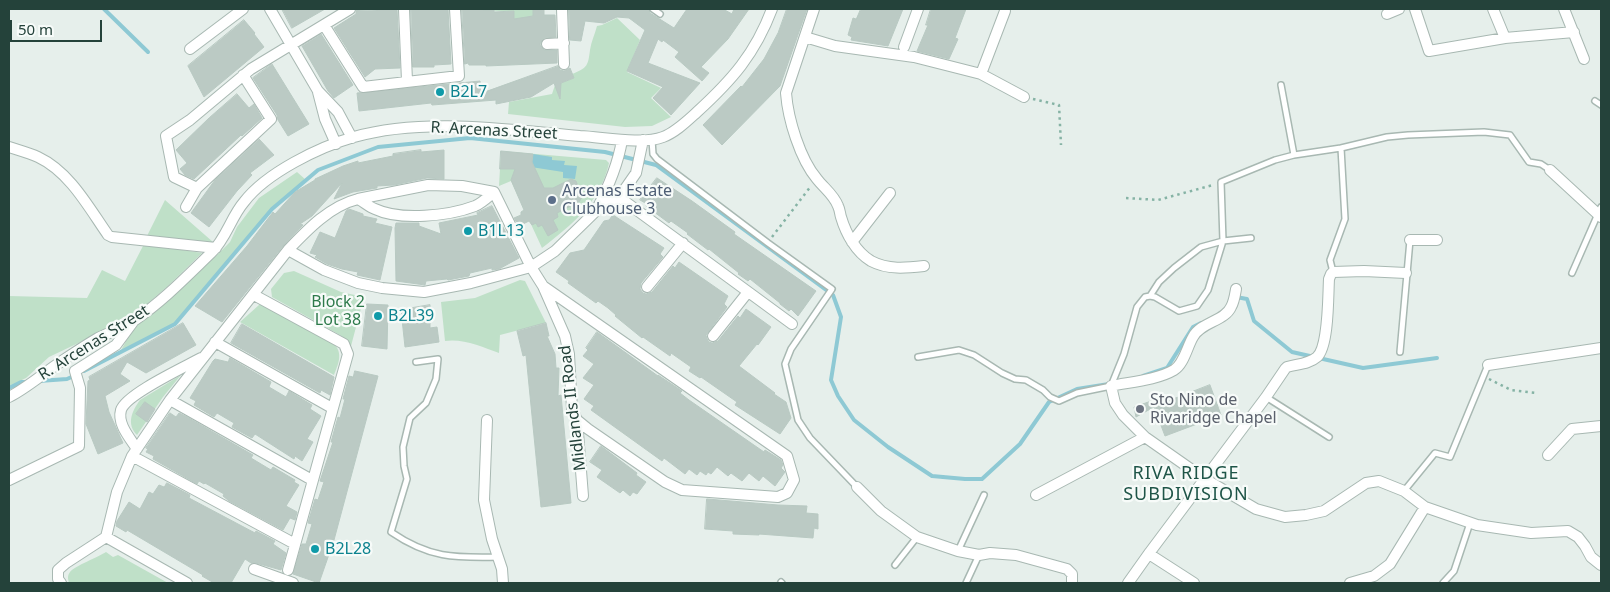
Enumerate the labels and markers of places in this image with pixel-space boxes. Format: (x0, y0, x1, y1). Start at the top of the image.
place label: B2L7 (450, 82, 487, 102)
marker: B2L7 (434, 86, 446, 98)
place label: Arcenas Estate Clubhouse 3 (562, 181, 672, 219)
marker: Arcenas Estate Clubhouse 3 (546, 194, 558, 206)
place label: B1L13 (478, 221, 524, 241)
marker: B1L13 (462, 225, 474, 237)
place label: B2L39 (388, 306, 434, 326)
marker: B2L39 (372, 310, 384, 322)
place label: Sto Nino de Rivaridge Chapel (1150, 390, 1277, 428)
marker: Sto Nino de Rivaridge Chapel (1134, 403, 1146, 415)
place label: B2L28 (325, 539, 371, 559)
marker: B2L28 (309, 543, 321, 555)

